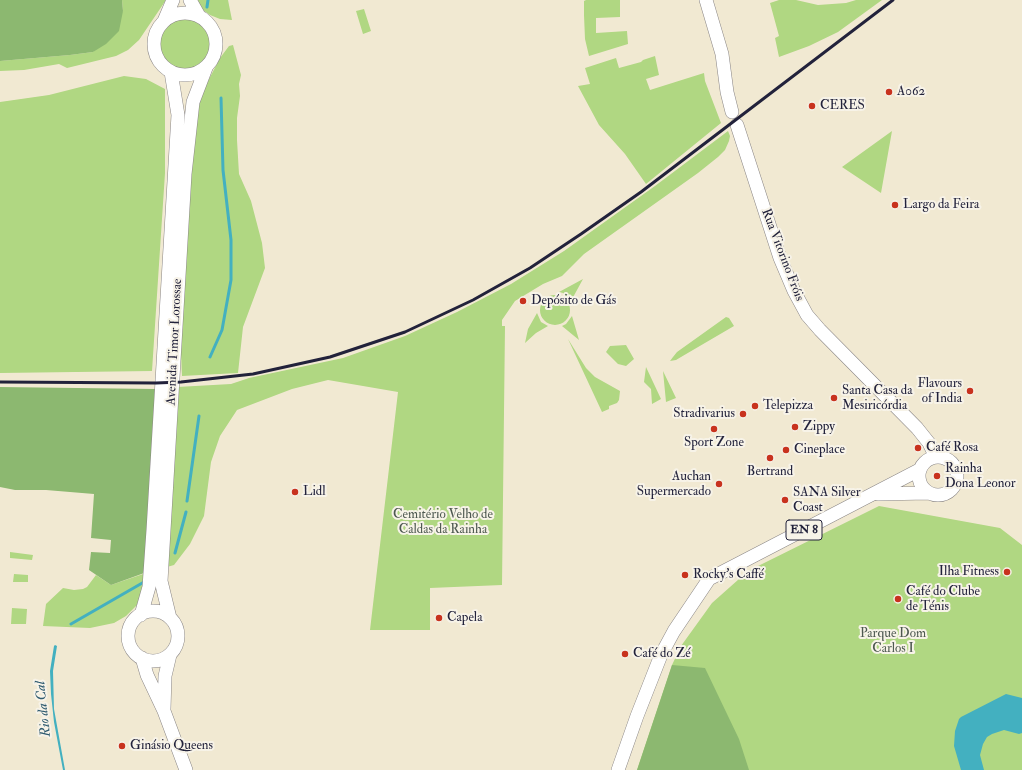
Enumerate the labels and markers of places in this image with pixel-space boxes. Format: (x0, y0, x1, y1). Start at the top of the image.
place label: A062 (897, 84, 925, 100)
marker: A062 (884, 87, 894, 97)
place label: CERES (820, 98, 865, 114)
marker: CERES (807, 101, 817, 111)
place label: Largo da Feira (903, 197, 979, 213)
marker: Largo da Feira (890, 200, 900, 210)
place label: Depósito de Gás (531, 293, 616, 309)
marker: Depósito de Gás (518, 296, 528, 306)
place label: Flavours of India (918, 376, 962, 407)
place label: Santa Casa da Mesiricórdia (842, 383, 913, 414)
marker: Flavours of India (965, 386, 975, 396)
marker: Santa Casa da Mesiricórdia (829, 393, 839, 403)
place label: Telepizza (763, 398, 813, 414)
marker: Telepizza (750, 401, 760, 411)
place label: Stradivarius (673, 406, 735, 422)
marker: Stradivarius (738, 409, 748, 419)
place label: Zippy (803, 419, 835, 435)
marker: Zippy (790, 422, 800, 432)
marker: Sport Zone (709, 424, 719, 434)
place label: Sport Zone (684, 435, 744, 451)
place label: Café Rosa (926, 440, 978, 456)
place label: Cineplace (794, 442, 845, 458)
marker: Café Rosa (913, 443, 923, 453)
marker: Cineplace (781, 445, 791, 455)
marker: Bertrand (765, 453, 775, 463)
place label: Rainha Dona Leonor (945, 461, 1016, 492)
place label: Bertrand (747, 464, 793, 480)
place label: Auchan Supermercado (637, 469, 711, 500)
marker: Rainha Dona Leonor (932, 471, 942, 481)
marker: Auchan Supermercado (714, 479, 724, 489)
place label: Lidl (303, 484, 326, 500)
place label: SANA Silver Coast (793, 485, 861, 516)
marker: Lidl (290, 487, 300, 497)
marker: SANA Silver Coast (780, 495, 790, 505)
place label: Ilha Fitness (939, 564, 999, 580)
place label: Rocky’s Caffé (693, 567, 764, 583)
marker: Ilha Fitness (1002, 567, 1012, 577)
marker: Rocky’s Caffé (680, 570, 690, 580)
place label: Café do Clube de Ténis (906, 584, 980, 615)
marker: Café do Clube de Ténis (893, 594, 903, 604)
place label: Capela (447, 610, 482, 626)
marker: Capela (434, 613, 444, 623)
place label: Café do Zé (633, 646, 691, 662)
marker: Café do Zé (620, 649, 630, 659)
place label: Ginásio Queens (130, 738, 213, 754)
marker: Ginásio Queens (117, 741, 127, 751)

